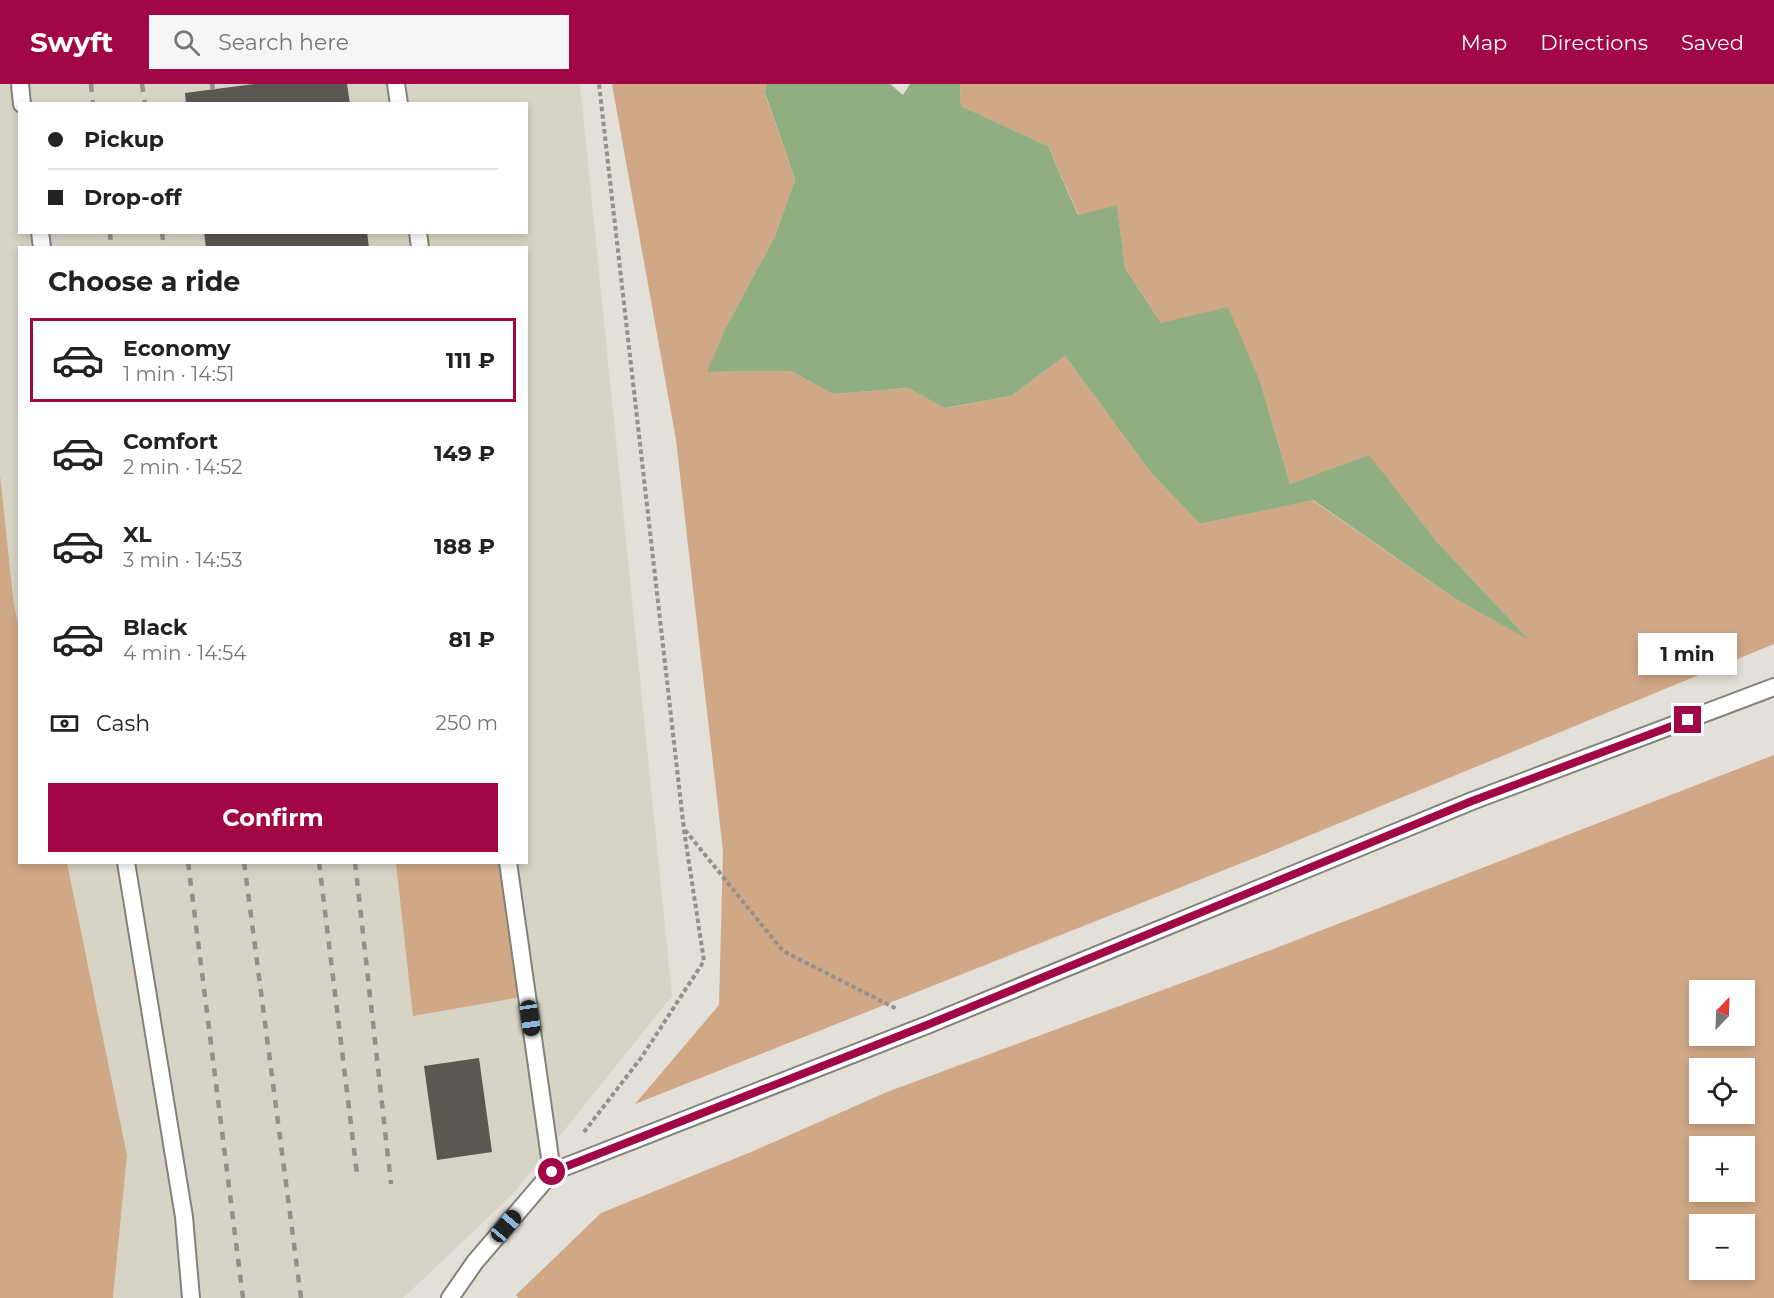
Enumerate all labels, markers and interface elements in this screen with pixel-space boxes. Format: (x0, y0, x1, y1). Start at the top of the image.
search box (149, 15, 569, 69)
text: Swyft (30, 25, 113, 59)
icon: search (170, 26, 203, 59)
text: Search here (218, 29, 349, 56)
text: Map (1461, 30, 1507, 55)
text: Directions (1540, 30, 1648, 55)
text: Saved (1681, 30, 1744, 55)
text: Pickup (84, 126, 164, 153)
text: Drop-off (84, 184, 182, 211)
text: Choose a ride (48, 265, 240, 298)
icon: car (51, 333, 105, 387)
text: Economy (123, 335, 231, 362)
text: 111 ₽ (446, 347, 495, 374)
text: 1 min · 14:51 (123, 362, 234, 386)
icon: car (51, 426, 105, 480)
text: Comfort (123, 428, 218, 455)
text: 149 ₽ (434, 440, 495, 467)
text: 2 min · 14:52 (123, 455, 243, 479)
icon: car (51, 519, 105, 573)
text: XL (123, 521, 152, 548)
text: 188 ₽ (434, 533, 495, 560)
text: 3 min · 14:53 (123, 548, 242, 572)
icon: car (51, 612, 105, 666)
text: Black (123, 614, 187, 641)
text: 81 ₽ (449, 626, 495, 653)
callout: 1 min (1638, 633, 1738, 675)
text: 4 min · 14:54 (123, 641, 246, 665)
text: 1 min (1660, 642, 1715, 666)
route end (1674, 706, 1701, 733)
icon: cash (48, 707, 81, 740)
text: Cash (96, 710, 150, 737)
text: 250 m (436, 711, 498, 735)
button: Confirm (48, 783, 498, 852)
north arrow (1689, 980, 1755, 1046)
map controls (1689, 980, 1755, 1280)
car (519, 999, 541, 1037)
button: locate (1689, 1058, 1755, 1124)
button: + (1689, 1136, 1755, 1202)
route start (538, 1158, 565, 1185)
car (488, 1206, 524, 1246)
button: − (1689, 1214, 1755, 1280)

